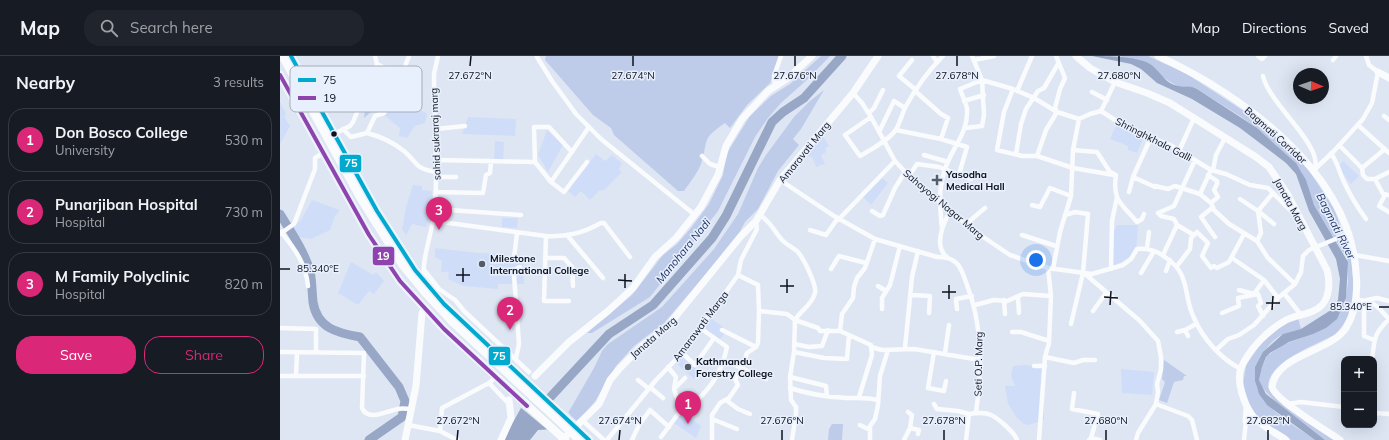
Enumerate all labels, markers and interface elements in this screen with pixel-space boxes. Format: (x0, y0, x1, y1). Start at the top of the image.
search box (84, 10, 364, 46)
text: Map (20, 16, 60, 40)
icon: search (98, 17, 120, 39)
text: Search here (130, 18, 213, 37)
text: Map (1191, 19, 1220, 37)
text: Directions (1242, 19, 1307, 37)
text: Saved (1329, 19, 1369, 37)
legend (290, 66, 422, 112)
north arrow (1293, 68, 1329, 104)
text: 27.672°N (448, 69, 492, 82)
text: 27.674°N (611, 69, 655, 82)
text: 27.676°N (773, 69, 817, 82)
text: 27.678°N (935, 69, 979, 82)
text: 27.680°N (1097, 69, 1141, 82)
text: Nearby (16, 72, 75, 93)
text: 75 (323, 73, 337, 87)
text: 3 results (213, 74, 264, 90)
street label: sahid sukraraj marg (427, 88, 444, 180)
text: 19 (323, 91, 336, 105)
street label: Bagmati Corridor (1242, 104, 1310, 167)
street label: Shringhkhala Galli (1113, 115, 1194, 164)
street label: Amaravati Marg (776, 119, 833, 186)
text: Don Bosco College (55, 123, 188, 142)
unlabelled marker (329, 129, 339, 139)
text: 1 (26, 132, 34, 148)
text: 530 m (225, 132, 263, 148)
text: University (55, 142, 115, 158)
line badge: 75 (339, 154, 362, 173)
text: 75 (344, 156, 358, 170)
street label: Sahayogi Nagar Marg (900, 167, 987, 242)
place label: Yasodha Medical Hall (945, 168, 1005, 193)
marker: Yasodha Medical Hall (931, 174, 943, 186)
street label: Janata Marg (1271, 176, 1310, 233)
water label: Bagmati River (1313, 191, 1359, 262)
text: Punarjiban Hospital (55, 195, 198, 214)
pin: 3 (426, 197, 452, 230)
text: 2 (26, 204, 34, 220)
text: 730 m (225, 204, 263, 220)
text: Hospital (55, 214, 105, 230)
water label: Manohara Nadi (653, 216, 714, 286)
line badge: 19 (372, 246, 395, 266)
text: 19 (376, 249, 390, 263)
your location (1026, 250, 1046, 270)
place label: Milestone International College (490, 252, 589, 277)
marker: Milestone International College (477, 259, 487, 269)
text: 85.340°E (297, 262, 339, 275)
text: M Family Polyclinic (55, 267, 190, 286)
text: 3 (26, 276, 34, 292)
text: 820 m (225, 276, 263, 292)
text: Hospital (55, 286, 105, 302)
street label: Amarawati Marga (670, 288, 731, 364)
pin: 2 (497, 297, 523, 330)
text: 85.340°E (1330, 300, 1372, 313)
street label: Janata Marg (627, 314, 679, 361)
street label: Seti O.P. Marg (971, 331, 986, 397)
button: Save (16, 336, 136, 374)
button: Share (144, 336, 264, 374)
line badge: 75 (488, 346, 511, 366)
text: 75 (492, 349, 506, 363)
place label: Kathmandu Forestry College (696, 355, 773, 380)
map controls (1341, 356, 1377, 428)
button: + (1341, 356, 1377, 392)
marker: Kathmandu Forestry College (683, 362, 693, 372)
pin: 1 (675, 391, 701, 424)
button: − (1341, 392, 1377, 428)
text: 27.672°N (436, 414, 480, 427)
text: 27.674°N (598, 414, 642, 427)
text: 27.676°N (760, 414, 804, 427)
text: 27.678°N (922, 414, 966, 427)
text: 27.680°N (1084, 414, 1128, 427)
text: 27.682°N (1246, 414, 1290, 427)

